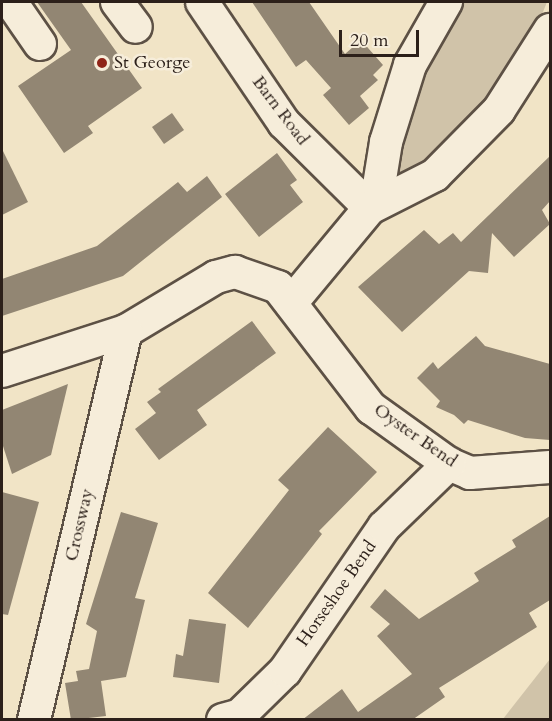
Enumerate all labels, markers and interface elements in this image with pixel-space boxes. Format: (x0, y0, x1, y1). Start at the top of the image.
scale bar (342, 18, 422, 56)
text: 20 m (350, 28, 389, 53)
place label: St George (114, 52, 191, 74)
marker: St George (95, 56, 109, 70)
street label: Barn Road (247, 72, 313, 150)
street label: Oyster Bend (369, 399, 461, 473)
street label: Crossway (61, 487, 99, 563)
street label: Horseshoe Bend (292, 537, 382, 651)

